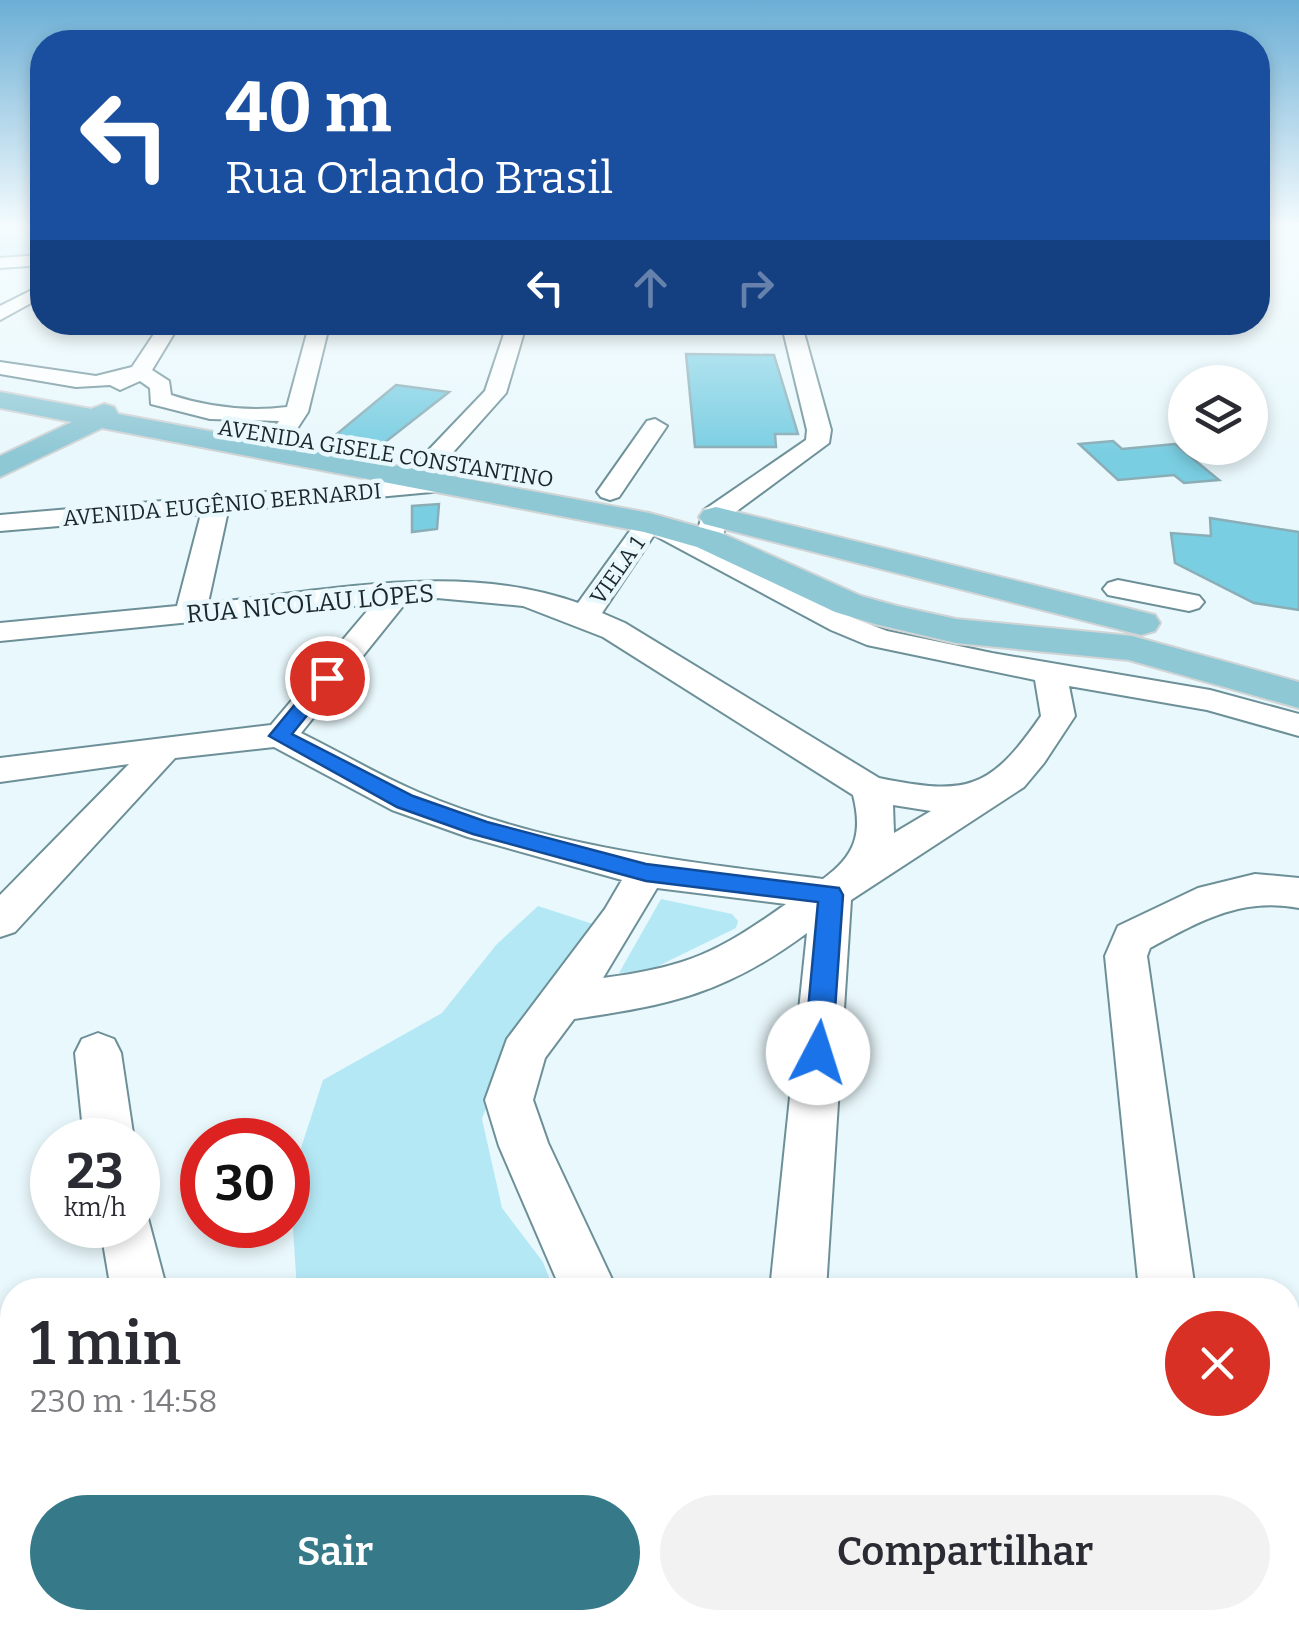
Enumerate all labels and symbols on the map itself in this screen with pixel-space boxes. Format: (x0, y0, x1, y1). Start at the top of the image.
street label: AVENIDA GISELE CONSTANTINO (216, 414, 556, 493)
street label: AVENIDA EUGÊNIO BERNARDI (62, 477, 383, 532)
street label: VIELA 1 (584, 531, 651, 610)
street label: RUA NICOLAU LÓPES (185, 577, 435, 630)
pin (285, 636, 370, 721)
position arrow (766, 1001, 870, 1105)
speed limit sign: 30 (180, 1118, 310, 1248)

